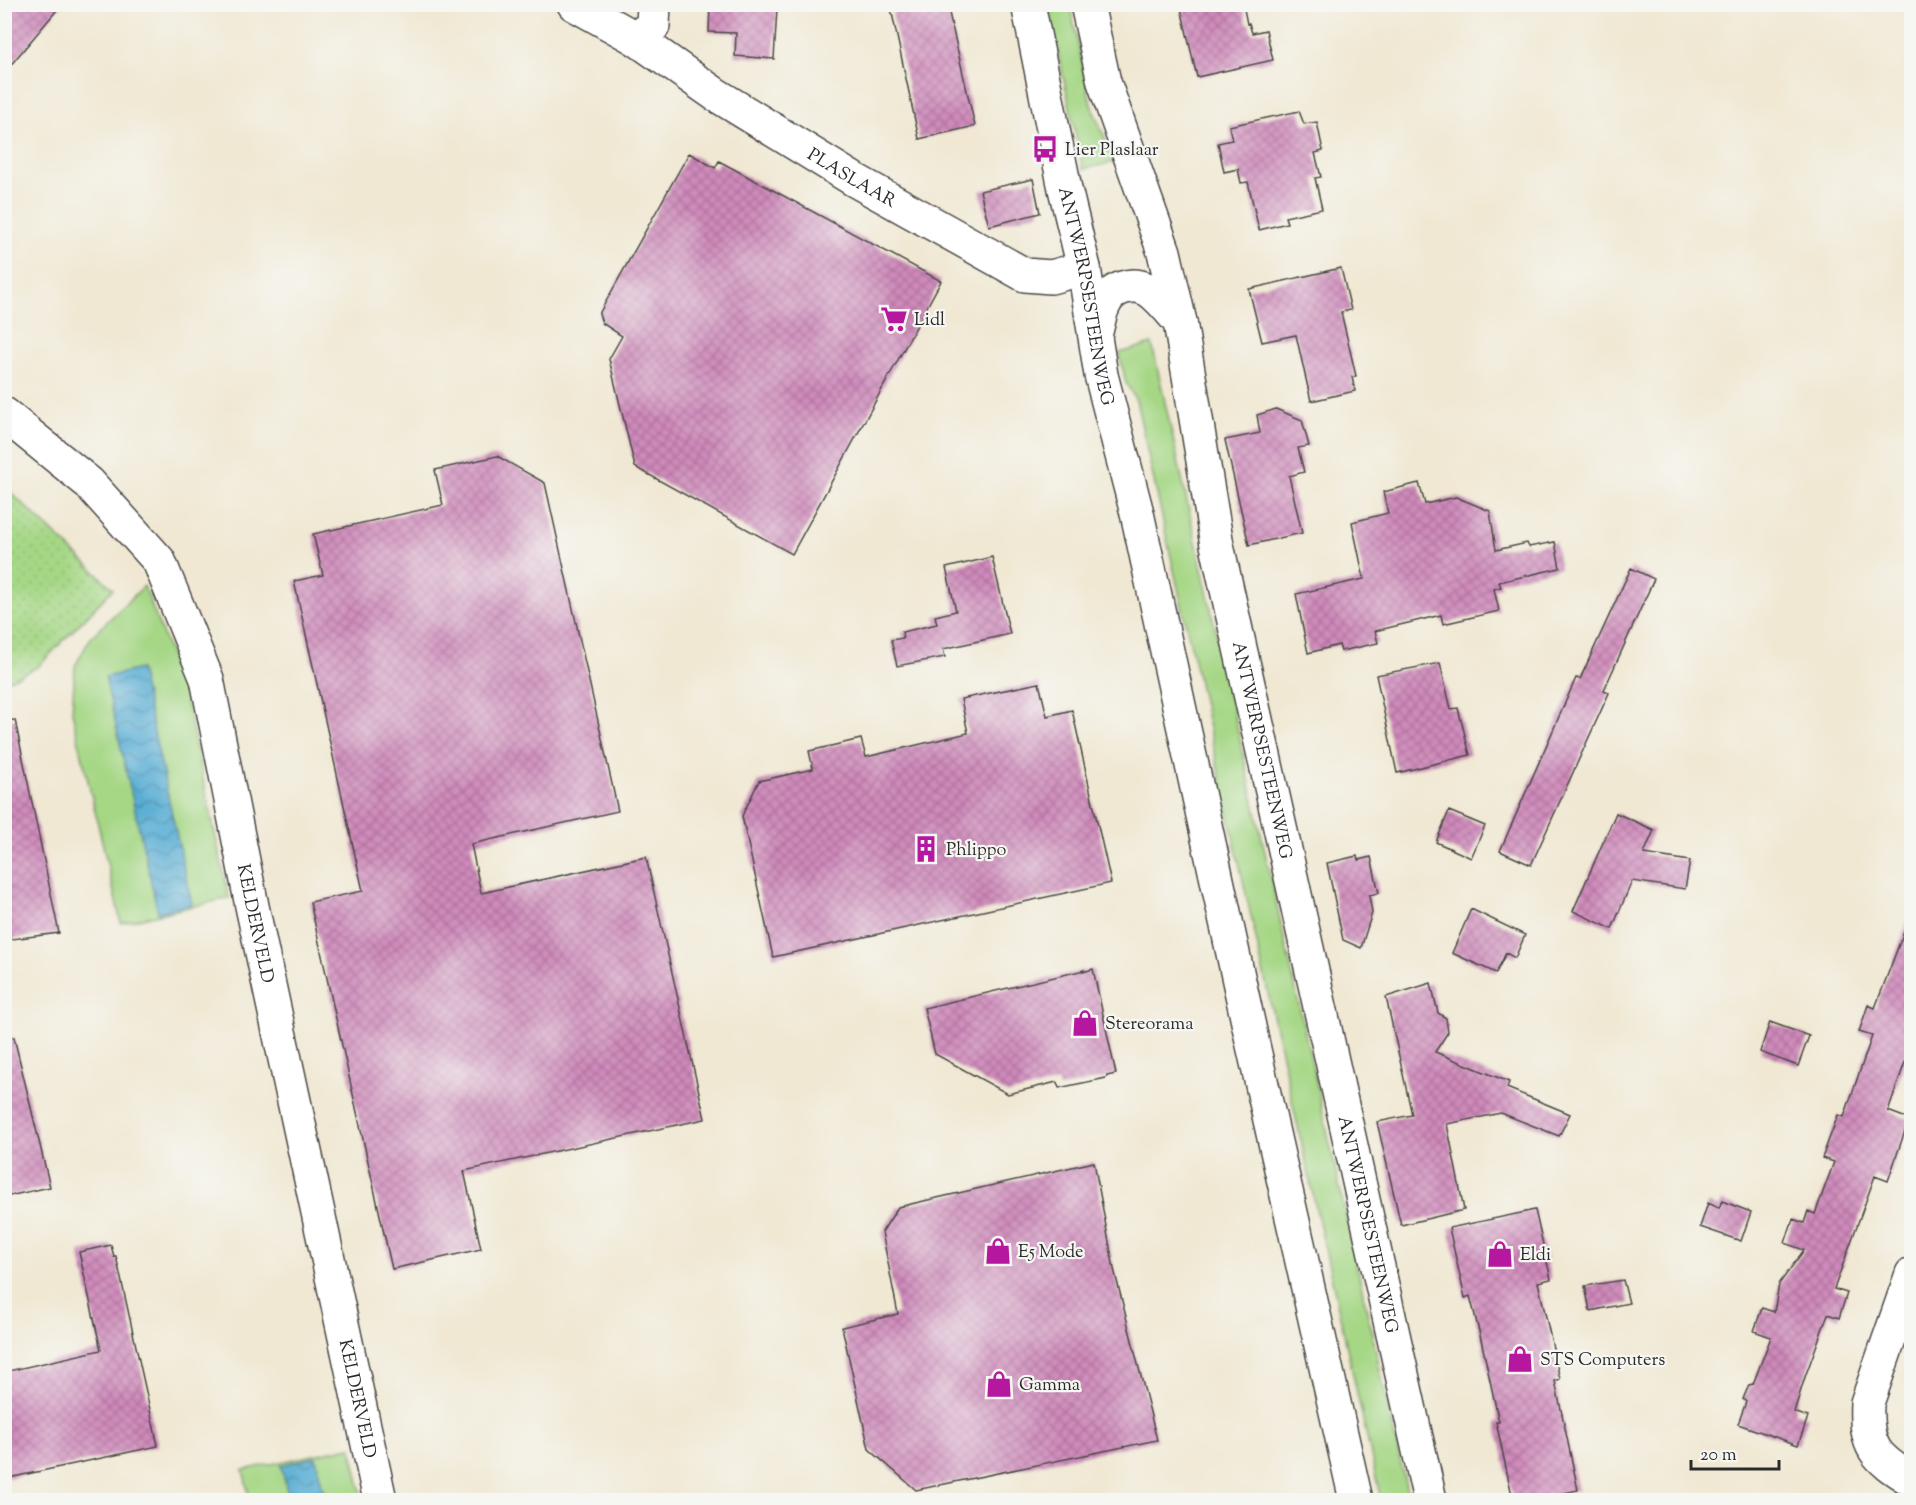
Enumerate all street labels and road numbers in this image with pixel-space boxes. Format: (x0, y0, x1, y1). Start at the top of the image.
street label: PLASLAAR (802, 143, 900, 216)
street label: ANTWERPSESTEENWEG (1050, 185, 1120, 409)
street label: ANTWERPSESTEENWEG (1224, 639, 1298, 862)
street label: KELDERVELD (229, 862, 279, 986)
street label: ANTWERPSESTEENWEG (1330, 1113, 1404, 1336)
street label: KELDERVELD (331, 1337, 382, 1461)

